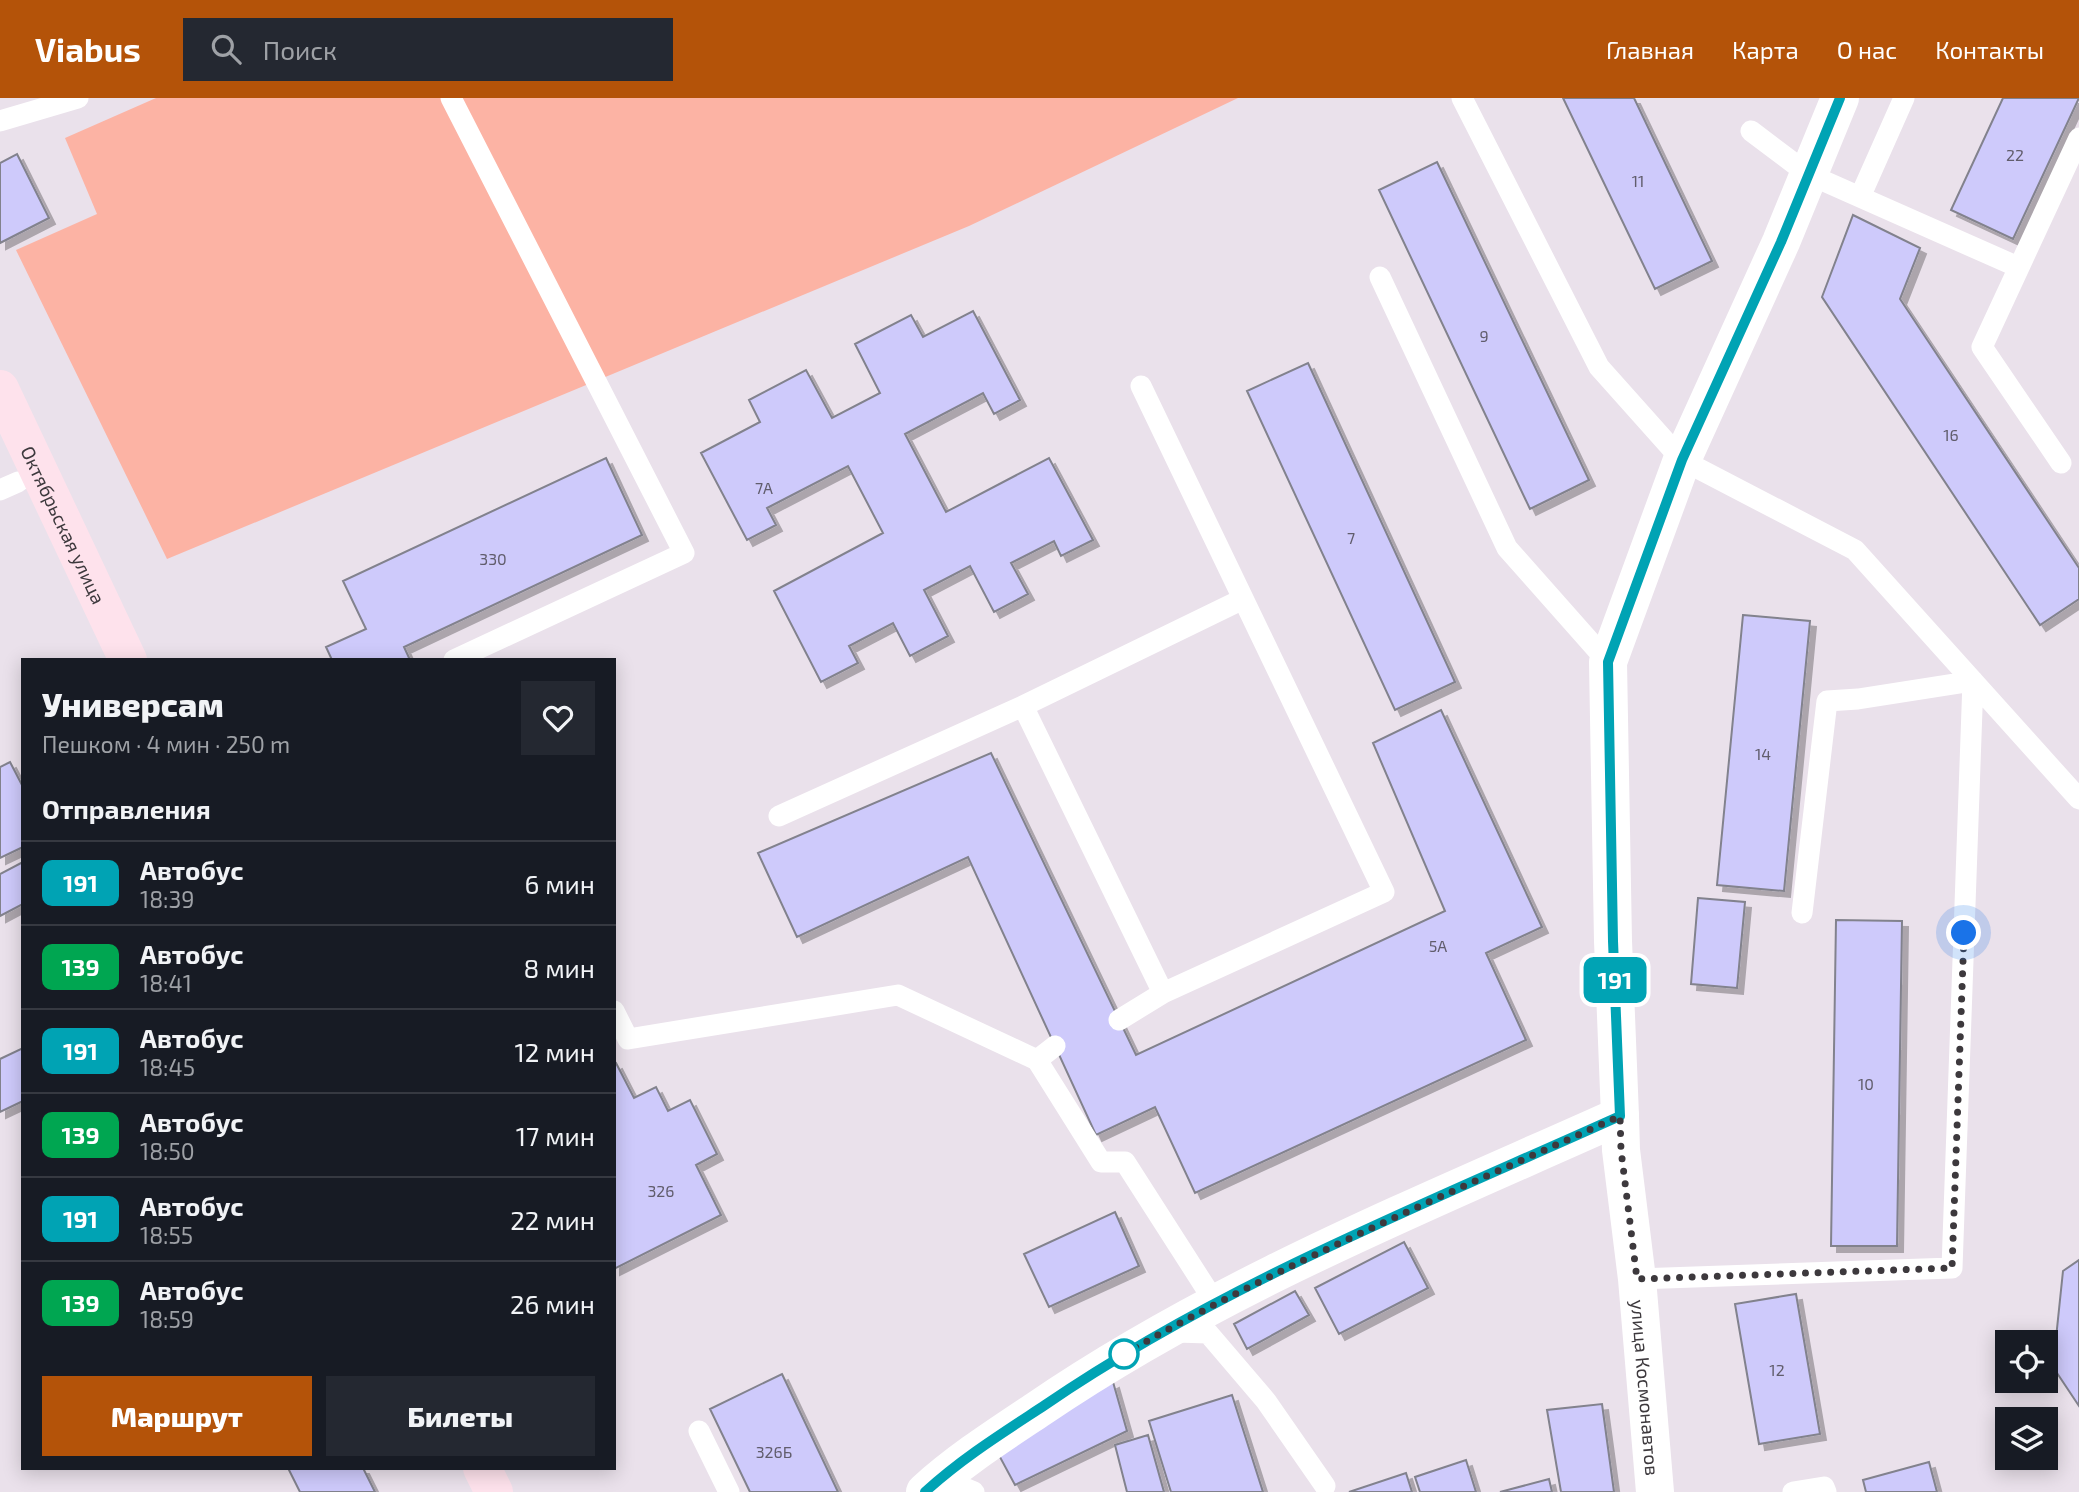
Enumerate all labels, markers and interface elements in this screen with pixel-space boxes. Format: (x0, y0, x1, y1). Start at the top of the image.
search box (183, 18, 673, 81)
text: Viabus (35, 29, 141, 69)
icon: search (207, 30, 245, 68)
text: Поиск (263, 34, 337, 65)
text: Главная (1606, 35, 1694, 64)
text: Карта (1732, 35, 1799, 64)
text: О нас (1837, 35, 1897, 64)
text: Контакты (1935, 35, 2044, 64)
house number: 22 (2006, 145, 2024, 164)
house number: 11 (1632, 171, 1644, 190)
house number: 9 (1479, 326, 1489, 345)
house number: 16 (1943, 425, 1959, 444)
street label: Октябрьская улица (17, 442, 111, 607)
house number: 7А (755, 478, 773, 497)
house number: 7 (1347, 528, 1355, 547)
house number: 330 (479, 549, 507, 568)
button: heart (521, 681, 595, 755)
text: Универсам (42, 684, 224, 724)
text: Пешком · 4 мин · 250 m (42, 730, 290, 758)
house number: 14 (1755, 744, 1771, 763)
text: Отправления (42, 793, 211, 824)
text: Автобус (140, 854, 243, 885)
text: 191 (63, 868, 98, 897)
text: 6 мин (524, 868, 595, 899)
text: 18:39 (140, 885, 195, 913)
your location (1946, 915, 1981, 950)
house number: 5А (1429, 936, 1447, 955)
text: Автобус (140, 938, 243, 969)
text: 139 (61, 952, 100, 981)
text: 8 мин (524, 952, 595, 983)
line badge: 191 (1575, 957, 1655, 1003)
text: 191 (1598, 965, 1632, 994)
text: 18:41 (140, 969, 192, 997)
text: Автобус (140, 1022, 243, 1053)
text: 191 (63, 1036, 98, 1065)
text: 12 мин (514, 1036, 595, 1067)
text: 18:45 (140, 1053, 195, 1081)
house number: 10 (1858, 1074, 1874, 1093)
text: Автобус (140, 1106, 243, 1137)
text: 139 (61, 1120, 100, 1149)
text: 17 мин (516, 1120, 595, 1151)
text: 18:50 (140, 1137, 195, 1165)
house number: 326 (647, 1181, 675, 1200)
text: Автобус (140, 1190, 243, 1221)
text: 191 (63, 1204, 98, 1233)
text: 22 мин (510, 1204, 595, 1235)
text: 18:55 (140, 1221, 193, 1249)
text: Автобус (140, 1274, 243, 1305)
text: 139 (61, 1288, 100, 1317)
text: 26 мин (510, 1288, 595, 1319)
street label: улица Космонавтов (1626, 1299, 1665, 1476)
text: 18:59 (140, 1305, 194, 1333)
map controls (1995, 1330, 2058, 1470)
button: locate (1995, 1330, 2058, 1393)
unlabelled marker (1109, 1339, 1139, 1369)
house number: 12 (1769, 1360, 1785, 1379)
button: Маршрут (42, 1376, 312, 1456)
button: Билеты (326, 1376, 595, 1456)
button: layers (1995, 1407, 2058, 1470)
house number: 326Б (756, 1442, 792, 1461)

